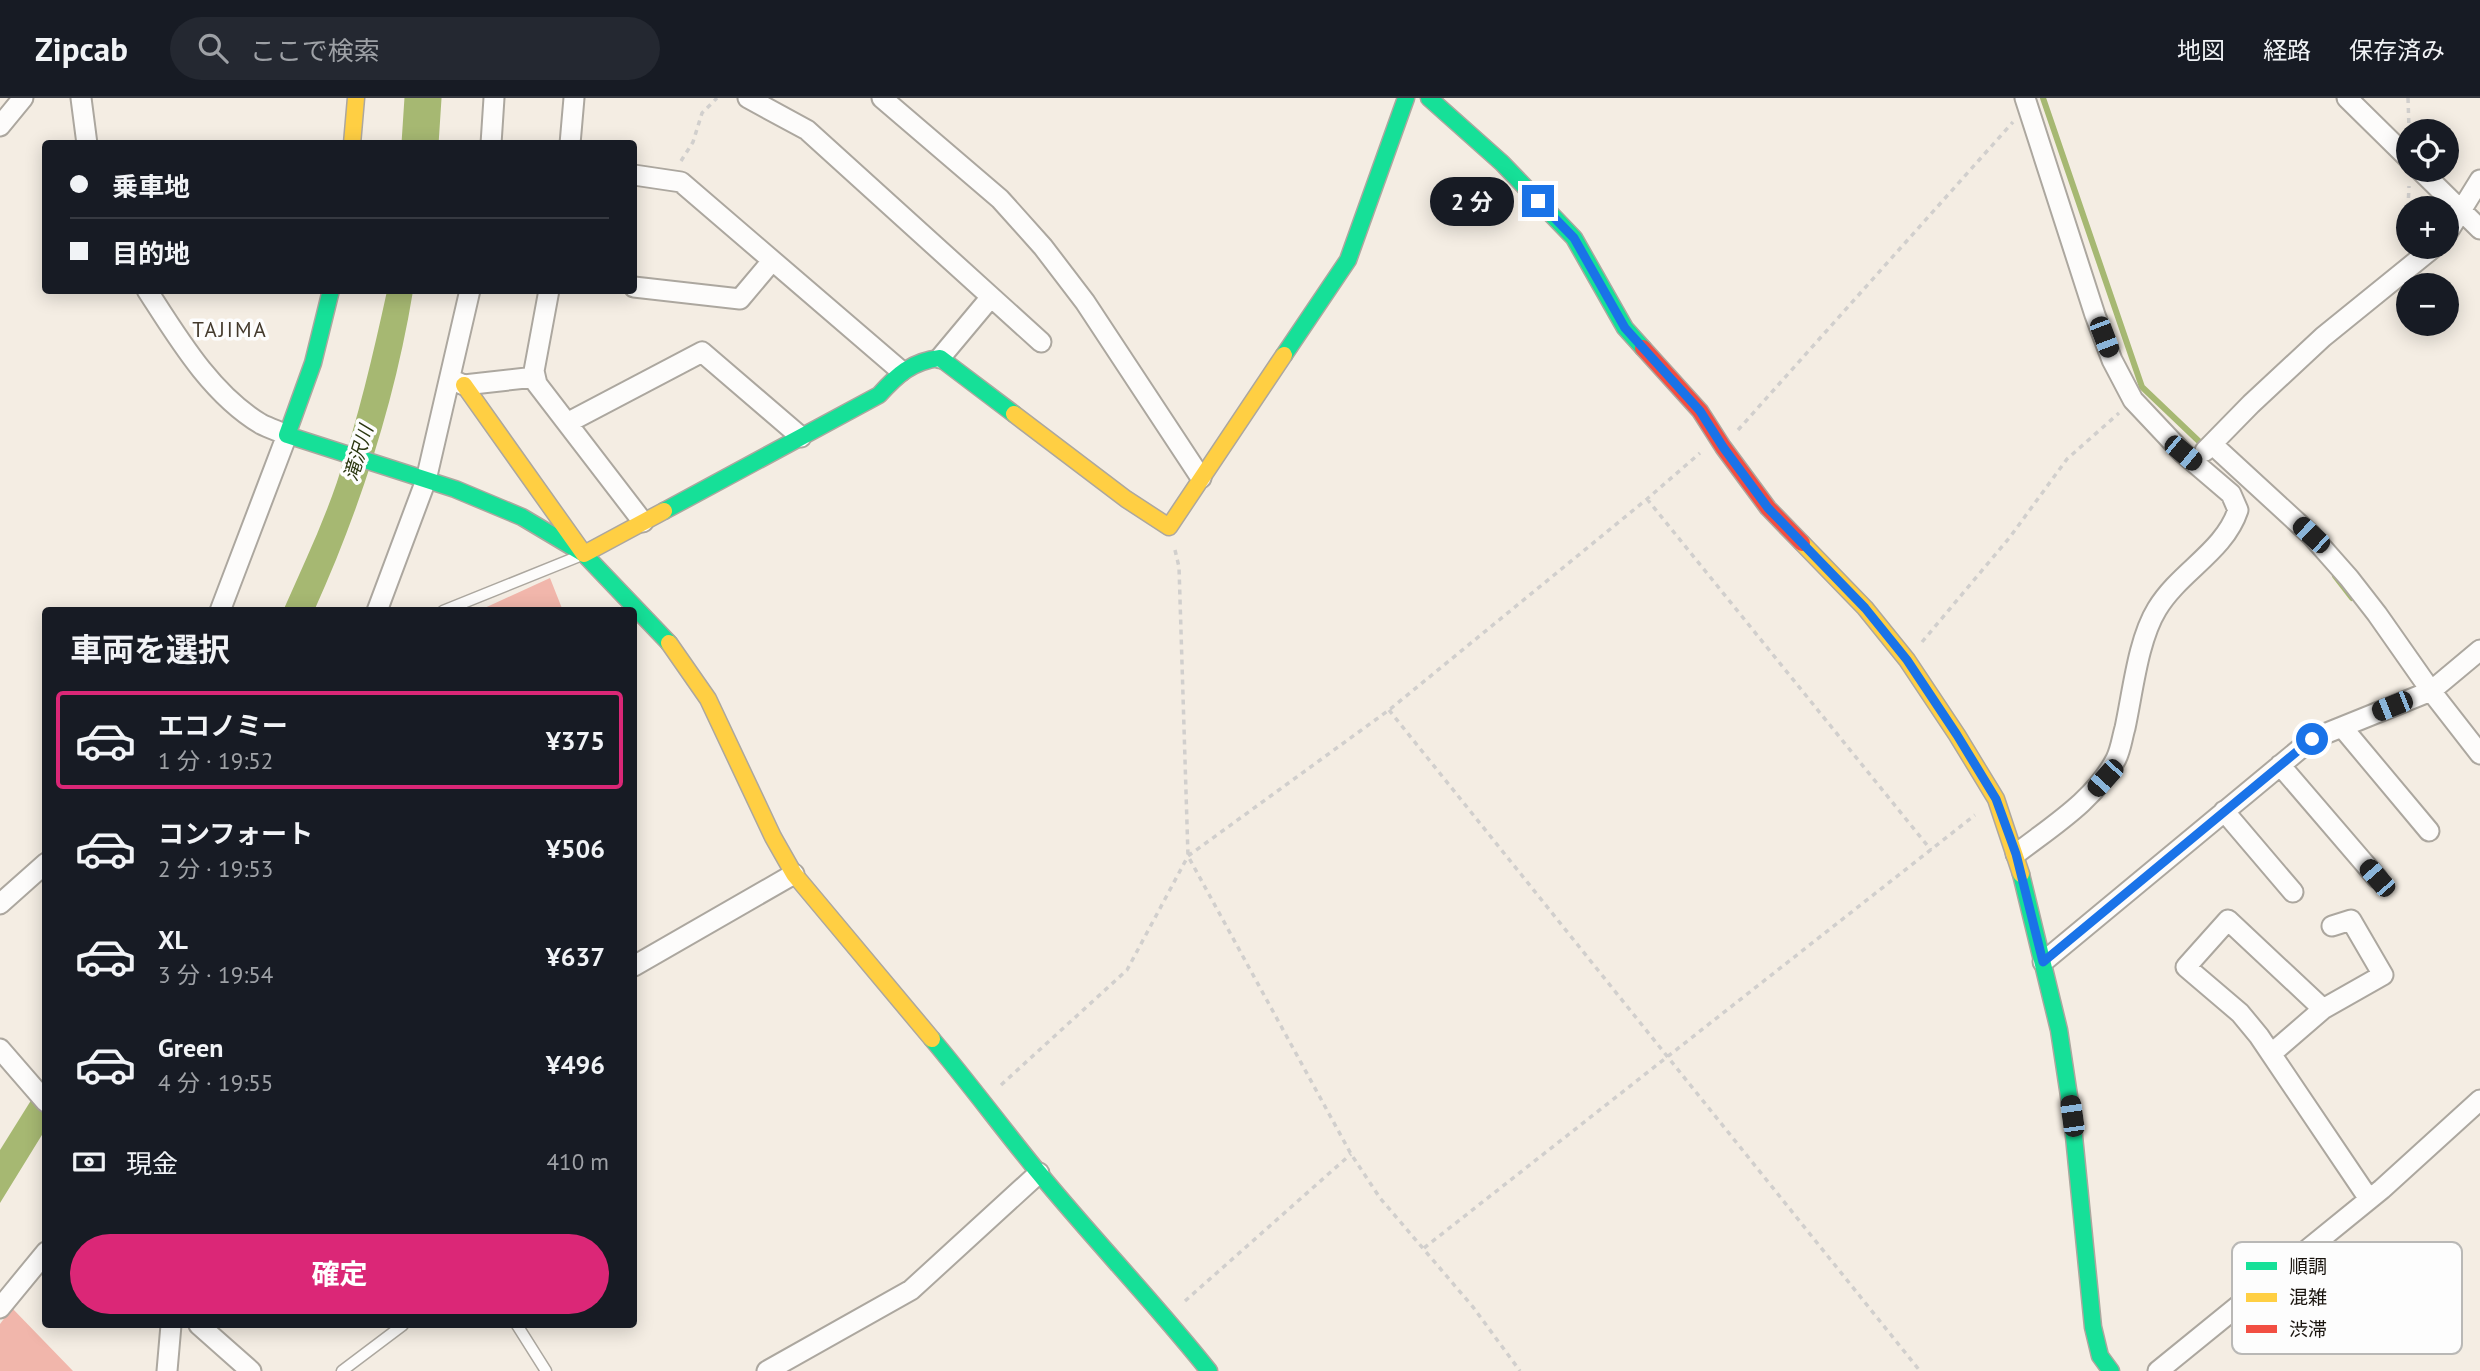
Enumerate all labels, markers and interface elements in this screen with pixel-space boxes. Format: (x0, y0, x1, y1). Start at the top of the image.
search box (170, 17, 660, 80)
text: Zipcab (35, 27, 128, 70)
icon: search (194, 29, 232, 67)
text: ここで検索 (250, 34, 380, 67)
text: 地図 (2177, 35, 2225, 66)
text: 経路 (2263, 35, 2311, 66)
text: 保存済み (2349, 35, 2445, 66)
map controls (2396, 119, 2459, 336)
button: locate (2396, 119, 2459, 182)
text: 乗車地 (112, 170, 190, 203)
callout: 2 分 (1430, 176, 1514, 226)
route end (1522, 185, 1554, 217)
text: 2 分 (1451, 187, 1493, 216)
button: + (2396, 196, 2459, 259)
text: 目的地 (112, 237, 190, 270)
button: − (2396, 273, 2459, 336)
car (2087, 314, 2122, 360)
district label: TAJIMA (192, 316, 268, 343)
water label: 滝沢川 (338, 420, 378, 484)
car (2161, 431, 2206, 475)
car (2289, 513, 2334, 557)
text: 車両を選択 (70, 628, 230, 670)
car (2369, 688, 2416, 724)
icon: car (74, 709, 137, 772)
text: エコノミー (158, 709, 288, 742)
route start (2296, 723, 2328, 755)
text: ¥375 (546, 724, 605, 757)
text: 1 分 · 19:52 (158, 746, 273, 775)
car (2084, 755, 2127, 801)
icon: car (74, 817, 137, 880)
text: コンフォート (158, 817, 313, 850)
text: ¥506 (546, 832, 605, 865)
text: 2 分 · 19:53 (158, 854, 273, 883)
car (2356, 855, 2399, 901)
text: XL (158, 923, 188, 956)
icon: car (74, 925, 137, 988)
text: ¥637 (546, 940, 605, 973)
text: 3 分 · 19:54 (158, 960, 273, 989)
text: Green (158, 1031, 223, 1064)
icon: car (74, 1033, 137, 1096)
text: ¥496 (546, 1048, 605, 1081)
text: 4 分 · 19:55 (158, 1068, 273, 1097)
car (2059, 1094, 2086, 1138)
icon: cash (70, 1143, 108, 1181)
text: 現金 (126, 1147, 178, 1180)
text: 410 m (547, 1147, 609, 1176)
button: 確定 (70, 1234, 609, 1314)
legend (2232, 1242, 2462, 1354)
text: 順調 (2289, 1254, 2327, 1278)
text: 混雑 (2289, 1285, 2327, 1309)
text: 渋滞 (2289, 1317, 2327, 1341)

